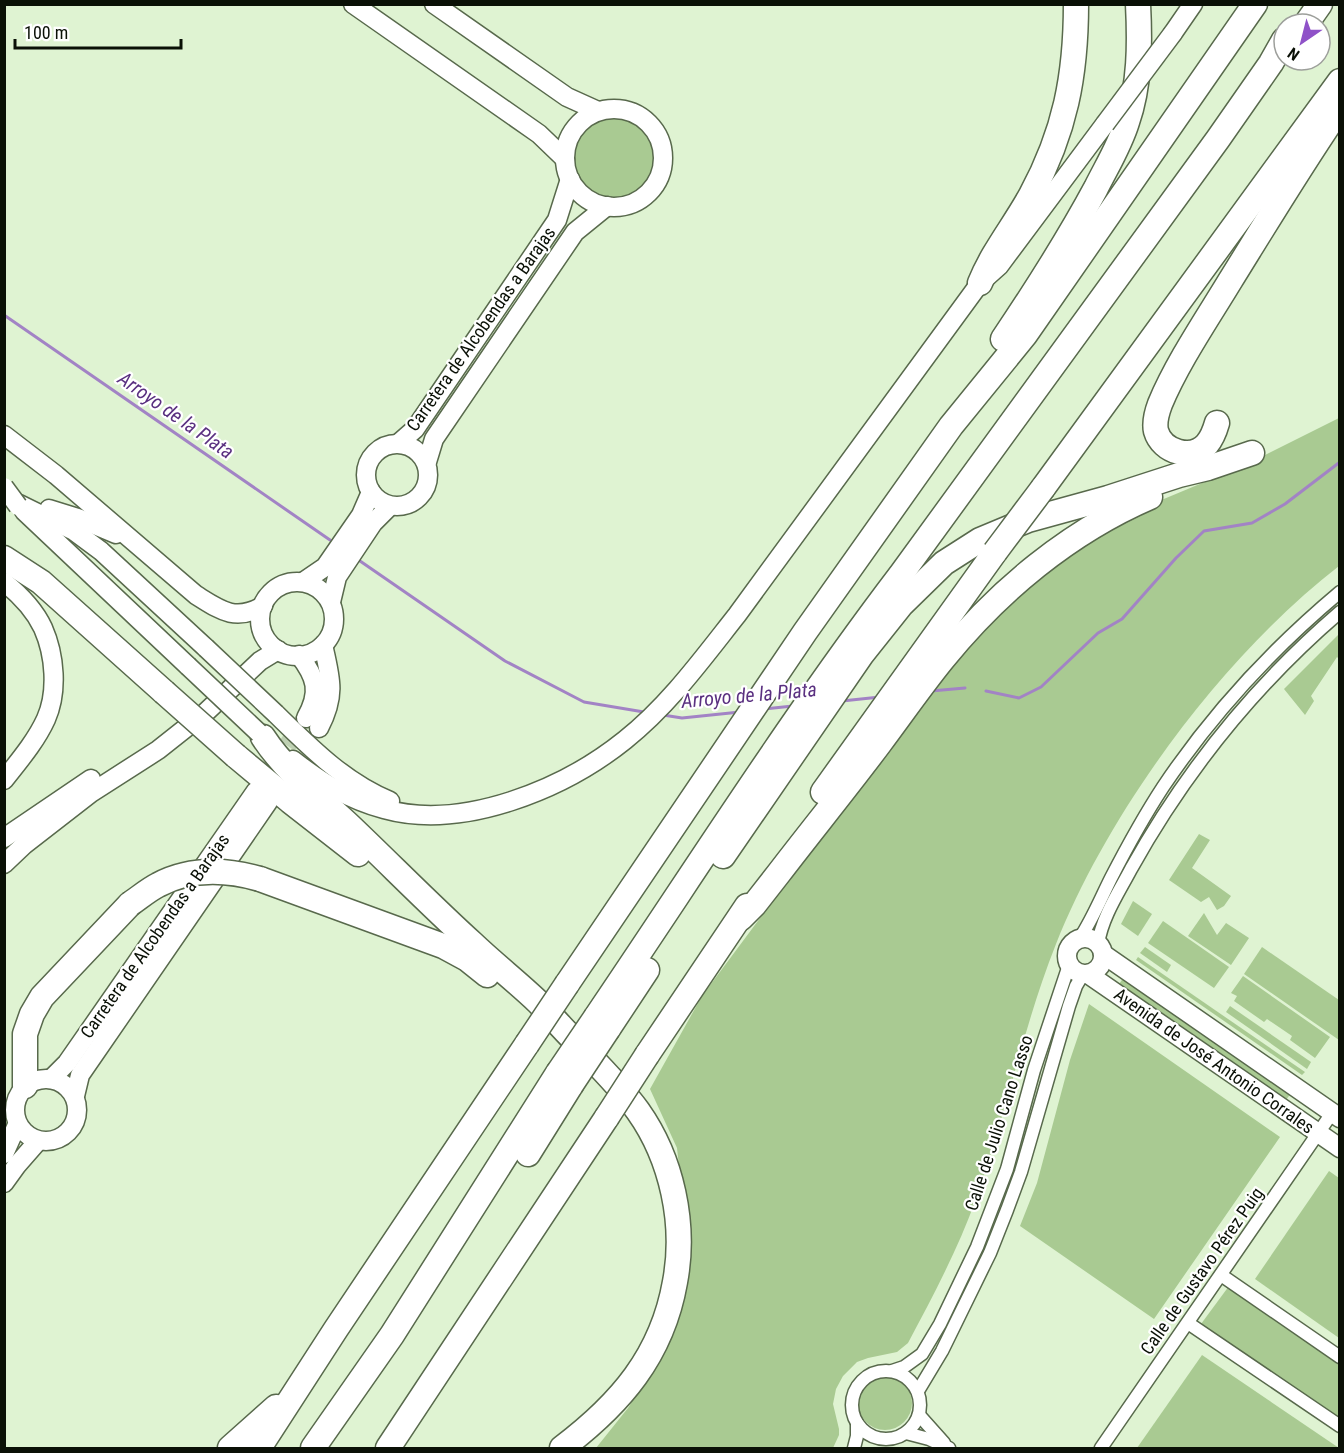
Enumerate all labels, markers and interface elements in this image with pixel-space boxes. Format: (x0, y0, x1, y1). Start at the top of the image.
scale bar (15, 12, 182, 50)
north arrow (1272, 12, 1332, 72)
text: 100 m (24, 22, 68, 43)
text: N (1284, 43, 1303, 64)
street label: Carretera de Alcobendas a Barajas (402, 222, 559, 435)
water label: Arroyo de la Plata (113, 366, 238, 464)
water label: Arroyo de la Plata (679, 677, 818, 713)
street label: Carretera de Alcobendas a Barajas (76, 829, 233, 1042)
street label: Avenida de José Antonio Corrales (1110, 983, 1318, 1138)
street label: Calle de Julio Cano Lasso (960, 1032, 1037, 1213)
street label: Calle de Gustavo Pérez Puig (1136, 1183, 1267, 1358)

